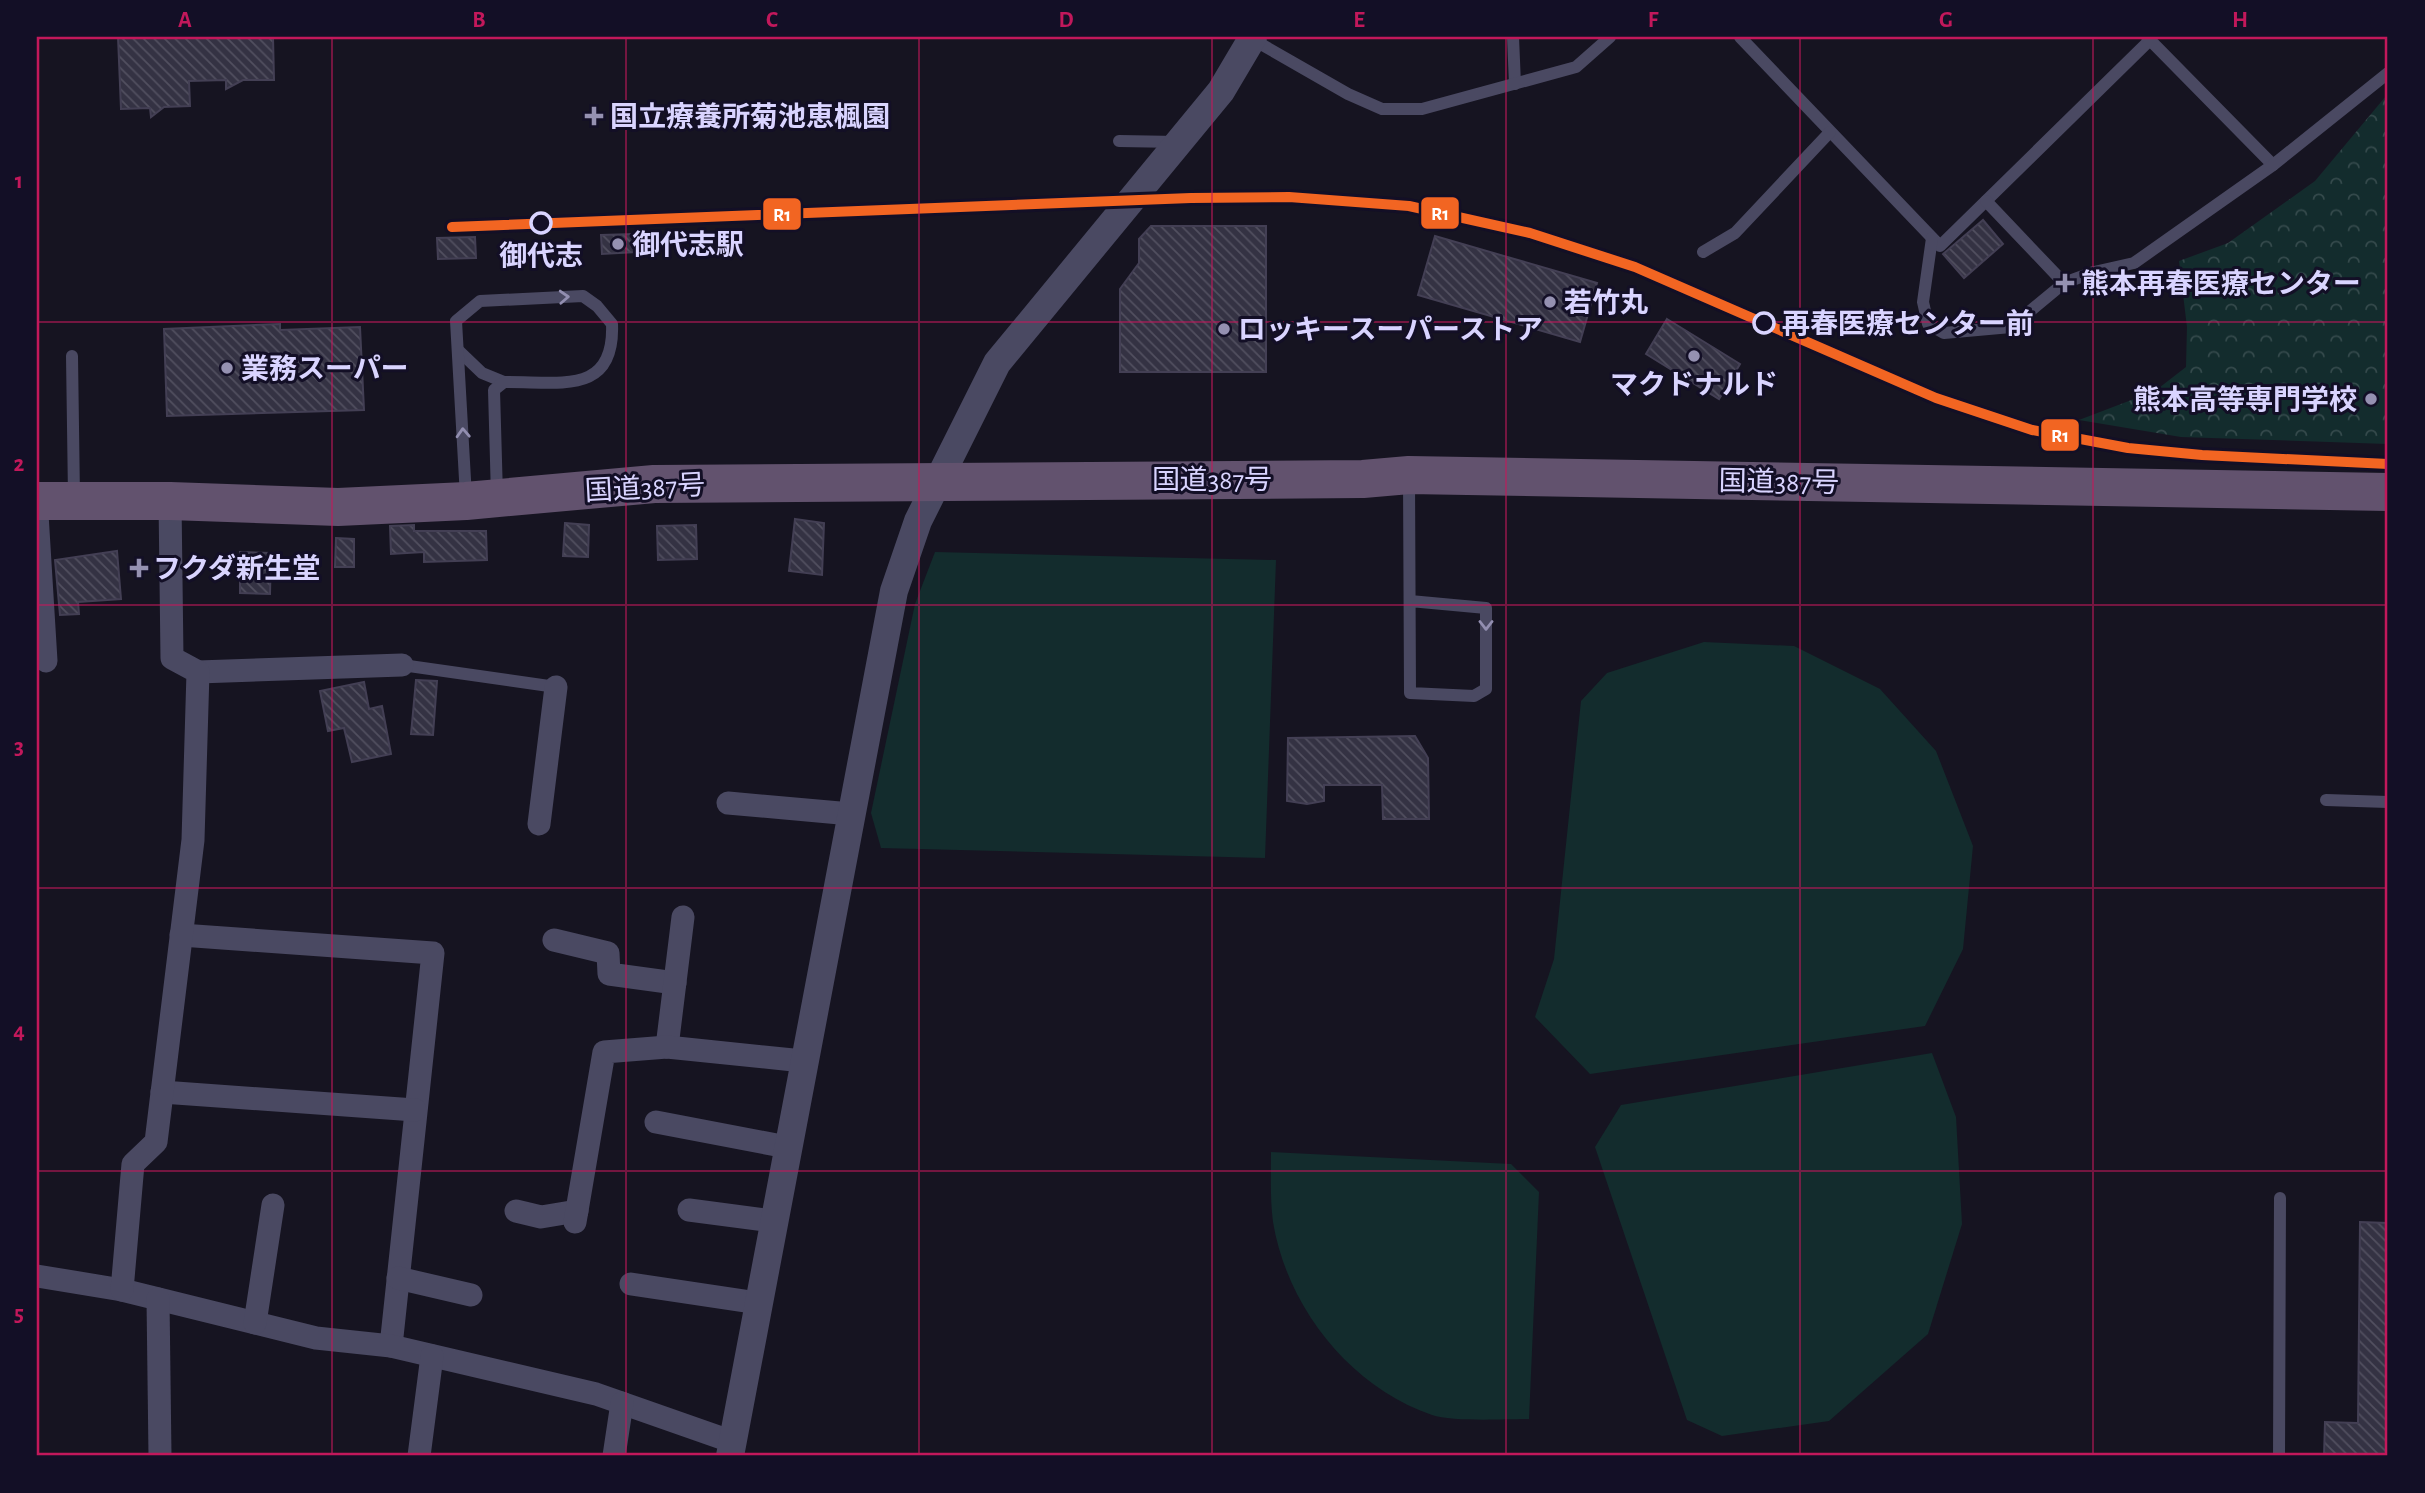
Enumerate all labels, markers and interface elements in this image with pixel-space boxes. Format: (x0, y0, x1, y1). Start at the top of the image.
text: A (178, 9, 192, 32)
text: B (472, 9, 486, 32)
text: C (766, 9, 778, 32)
text: D (1058, 9, 1074, 32)
text: E (1353, 9, 1365, 32)
text: F (1648, 9, 1659, 32)
text: G (1939, 9, 1953, 32)
text: H (2232, 9, 2248, 32)
place label: 国立療養所菊池恵楓園 (610, 102, 890, 132)
marker: 国立療養所菊池恵楓園 (584, 106, 604, 126)
text: 1 (15, 170, 23, 193)
line badge: R1 (1420, 196, 1460, 230)
line badge: R1 (762, 197, 802, 231)
text: R1 (1431, 205, 1449, 224)
text: R1 (773, 206, 791, 225)
marker: 御代志 (530, 212, 552, 234)
place label: 御代志駅 (632, 230, 744, 260)
marker: 御代志駅 (610, 236, 626, 252)
place label: 御代志 (499, 241, 583, 271)
place label: 熊本再春医療センター (2081, 269, 2361, 299)
marker: 熊本再春医療センター (2055, 273, 2075, 293)
place label: 若竹丸 (1564, 288, 1648, 318)
one-way arrow (559, 290, 570, 305)
marker: 若竹丸 (1542, 294, 1558, 310)
place label: 再春医療センター前 (1782, 308, 2034, 339)
marker: 再春医療センター前 (1753, 312, 1775, 334)
place label: ロッキースーパーストア (1238, 315, 1543, 345)
marker: ロッキースーパーストア (1216, 321, 1232, 337)
marker: マクドナルド (1686, 348, 1702, 364)
place label: 業務スーパー (241, 354, 409, 384)
marker: 業務スーパー (219, 360, 235, 376)
place label: マクドナルド (1610, 370, 1778, 400)
place label: 熊本高等専門学校 (2133, 384, 2357, 415)
marker: 熊本高等専門学校 (2363, 391, 2379, 407)
line badge: R1 (2040, 418, 2080, 452)
one-way arrow (455, 427, 470, 438)
text: R1 (2051, 427, 2069, 446)
text: 2 (14, 453, 25, 476)
street label: 国道387号 (1152, 465, 1272, 495)
street label: 国道387号 (1718, 466, 1839, 498)
street label: 国道387号 (584, 470, 706, 506)
place label: フクダ新生堂 (153, 553, 320, 584)
marker: フクダ新生堂 (131, 560, 147, 576)
one-way arrow (1478, 620, 1494, 631)
text: 3 (14, 736, 24, 759)
text: 4 (13, 1020, 25, 1043)
text: 5 (14, 1303, 24, 1326)

